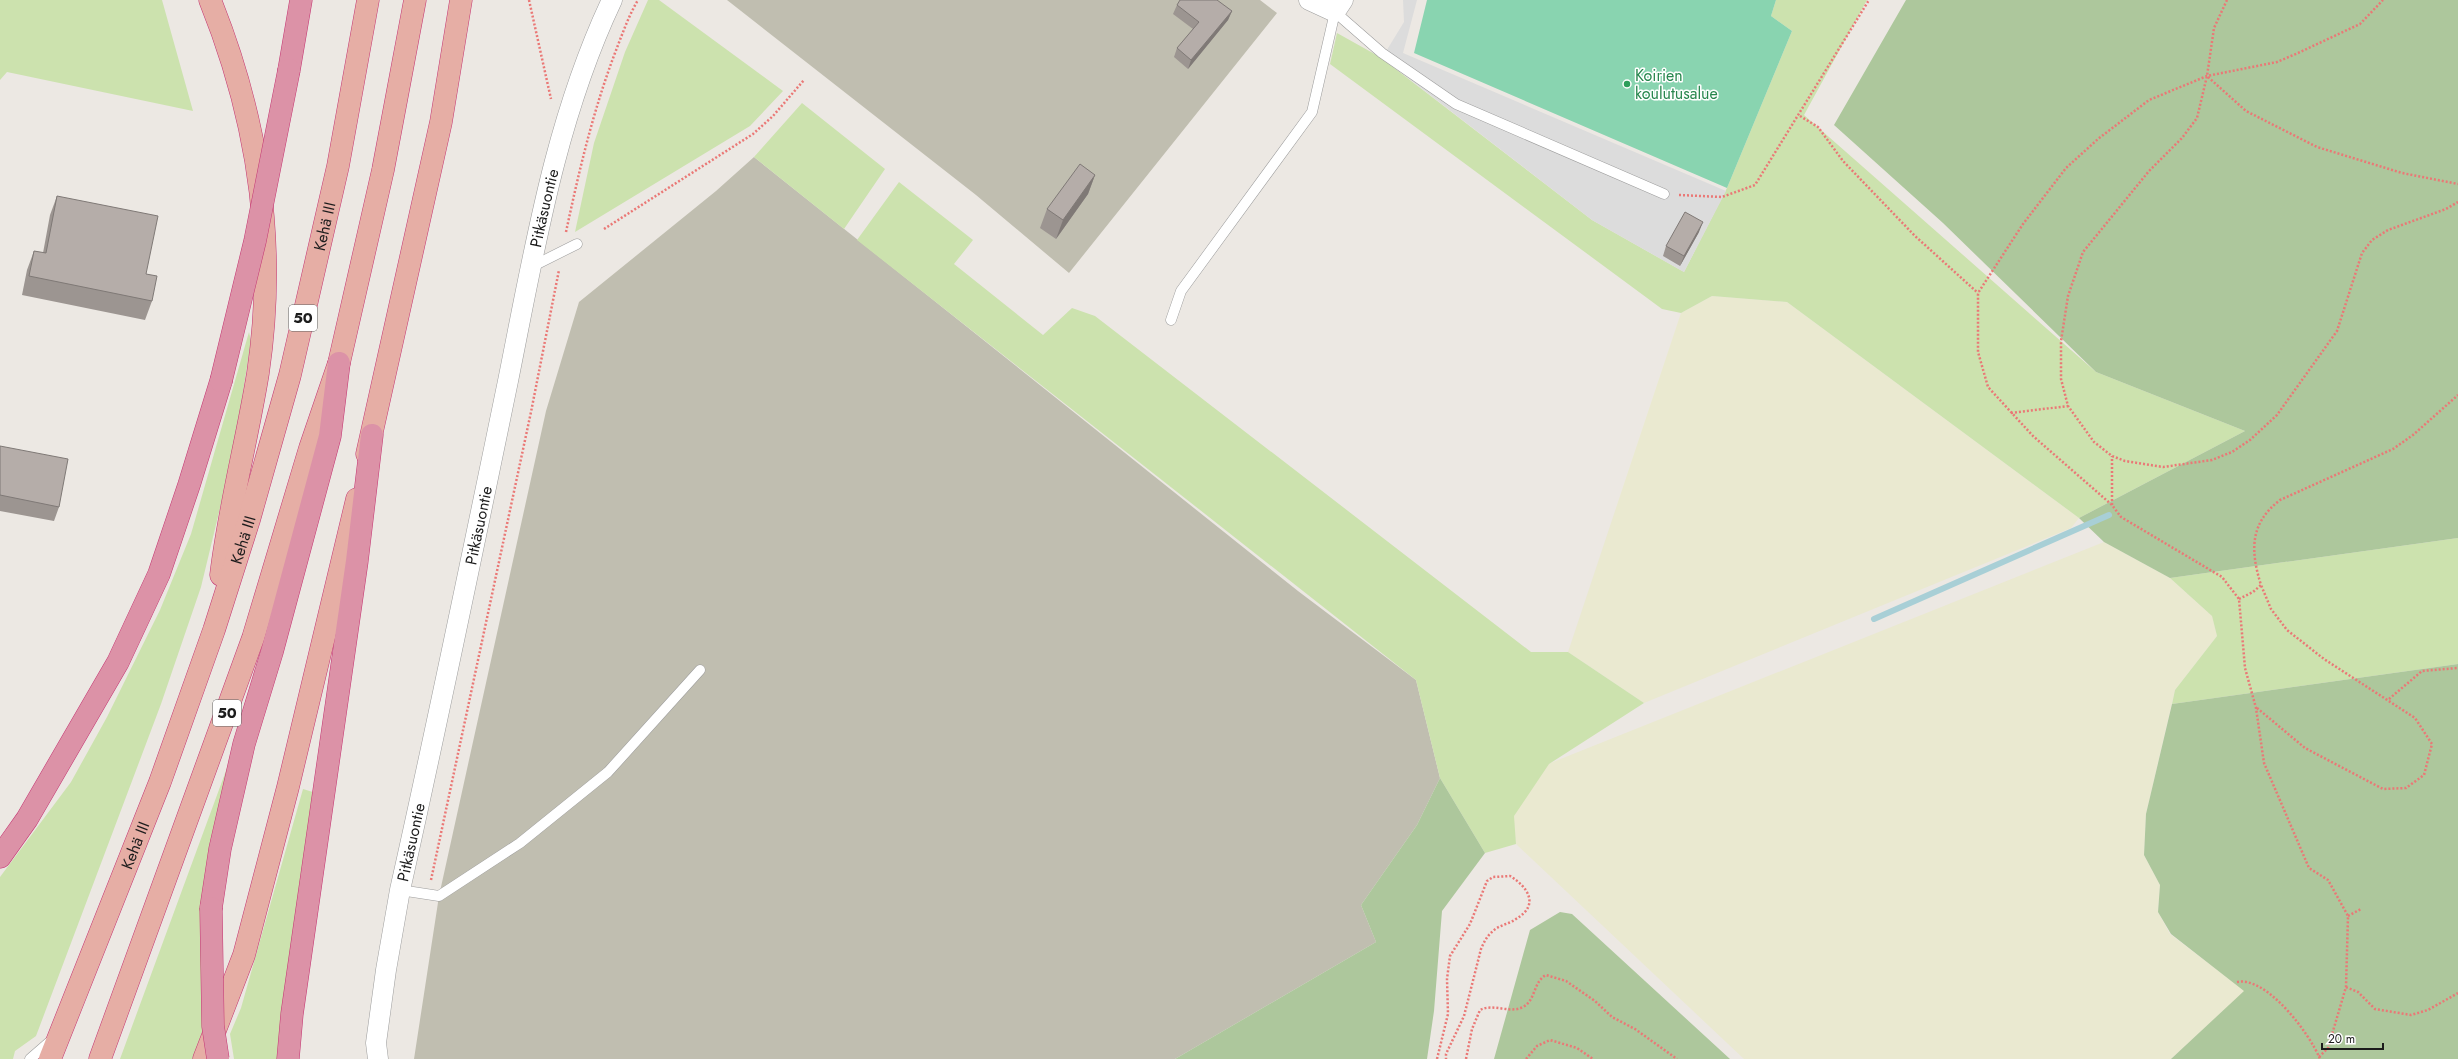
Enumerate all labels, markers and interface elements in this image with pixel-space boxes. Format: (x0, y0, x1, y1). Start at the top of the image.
place label: Koirien koulutusalue (1635, 64, 1718, 105)
marker: Koirien koulutusalue (1622, 79, 1632, 89)
street label: Pitkäsuontie (524, 166, 564, 249)
street label: Kehä III (307, 200, 341, 253)
road number: 50 (289, 305, 317, 331)
street label: Pitkäsuontie (459, 484, 498, 567)
street label: Kehä III (224, 513, 261, 567)
road number: 50 (213, 700, 241, 726)
street label: Pitkäsuontie (391, 801, 430, 884)
street label: Kehä III (115, 818, 155, 873)
scale bar (2322, 1025, 2383, 1051)
text: 20 m (2328, 1030, 2355, 1048)

